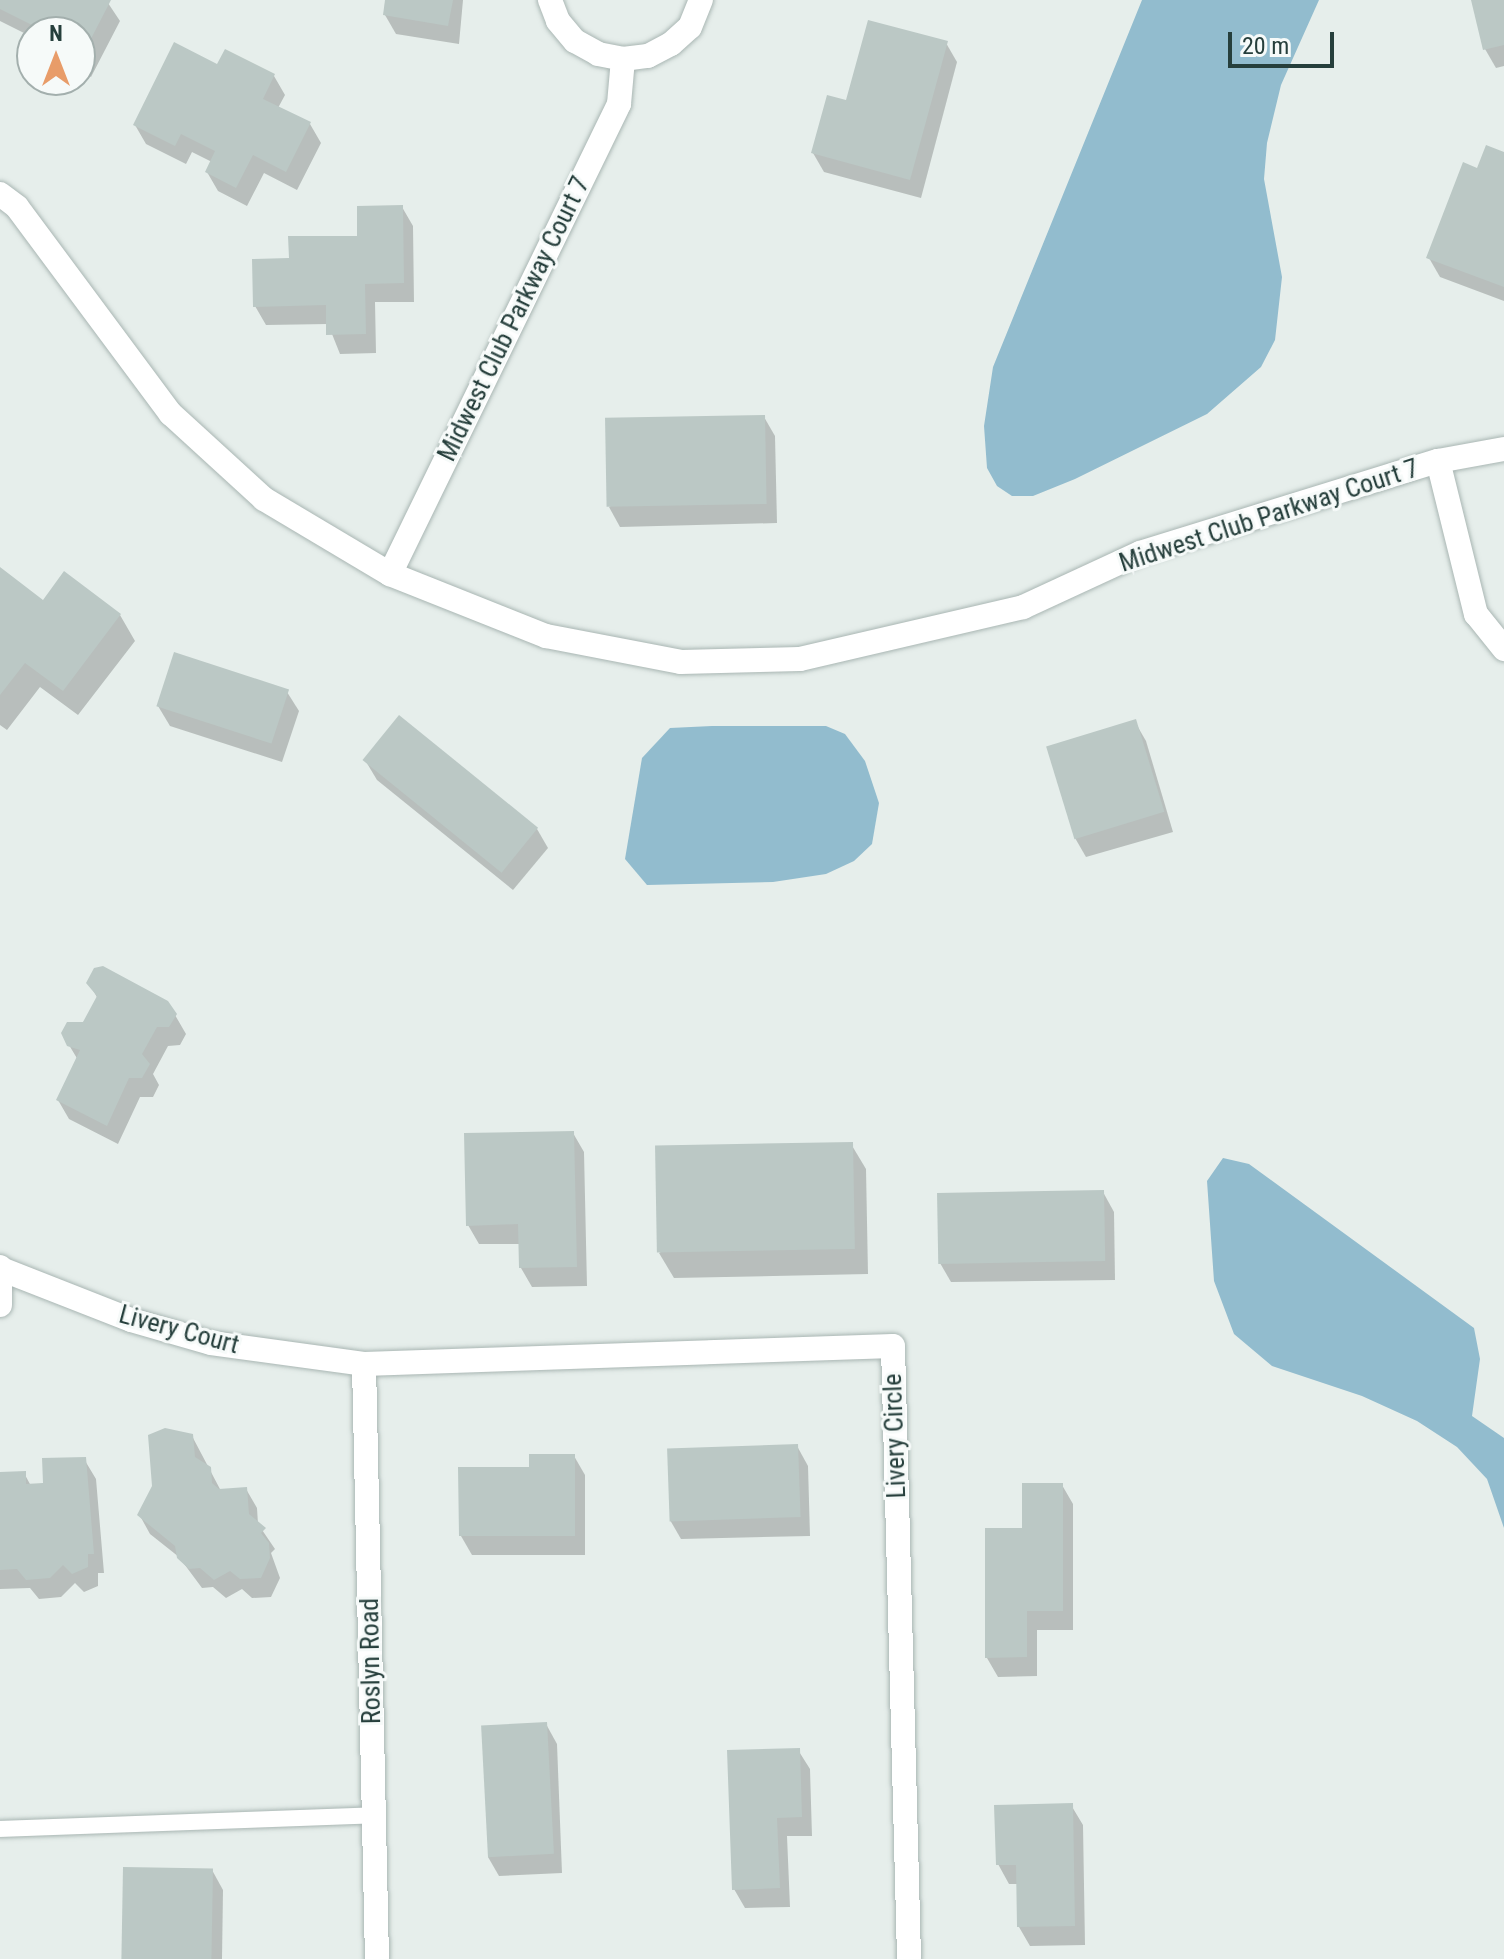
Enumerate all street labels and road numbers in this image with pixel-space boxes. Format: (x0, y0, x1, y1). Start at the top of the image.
street label: Midwest Club Parkway Court 7 (431, 172, 597, 466)
street label: Midwest Club Parkway Court 7 (1115, 453, 1423, 579)
street label: Livery Court (116, 1299, 242, 1361)
street label: Livery Circle (877, 1373, 913, 1499)
street label: Roslyn Road (354, 1598, 388, 1724)

